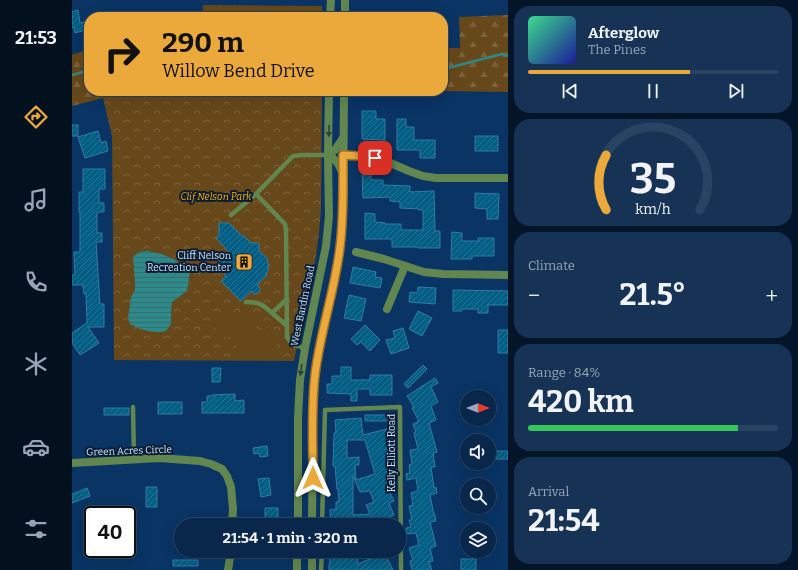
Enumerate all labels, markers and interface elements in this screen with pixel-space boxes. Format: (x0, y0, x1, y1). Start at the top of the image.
text: Afterglow (588, 24, 659, 42)
text: 290 m (162, 26, 244, 59)
text: 21:53 (15, 27, 57, 49)
icon: right (96, 28, 148, 80)
text: The Pines (588, 42, 646, 57)
text: Willow Bend Drive (162, 60, 315, 82)
icon: previous (559, 80, 581, 102)
icon: pause (642, 80, 664, 102)
icon: next (725, 80, 747, 102)
icon: directions (22, 103, 50, 131)
one-way arrow (326, 124, 332, 137)
pin (358, 141, 392, 175)
icon: arrive (364, 147, 386, 169)
text: 35 (630, 154, 676, 204)
icon: music (22, 186, 50, 214)
park label: Clif Nelson Park (180, 191, 252, 203)
text: km/h (635, 201, 671, 218)
place label: Cliff Nelson Recreation Center (147, 250, 232, 274)
building icon: Cliff Nelson Recreation Center (234, 252, 254, 272)
text: Climate (528, 258, 575, 273)
street label: West Bardin Road (289, 265, 317, 347)
icon: phone (22, 268, 50, 296)
text: 21.5° (620, 277, 686, 313)
text: − (528, 282, 540, 309)
text: + (765, 282, 778, 309)
icon: climate (22, 350, 50, 378)
one-way arrow (298, 364, 304, 376)
text: Range · 84% (528, 365, 600, 380)
text: 420 km (528, 384, 634, 420)
north arrow (460, 390, 496, 426)
map controls (460, 390, 496, 558)
street label: Kelly Elliott Road (386, 414, 398, 492)
icon: car (22, 433, 50, 461)
button: sound (460, 434, 496, 470)
street label: Green Acres Circle (86, 444, 172, 458)
position arrow (292, 457, 334, 499)
button: search (460, 478, 496, 514)
text: Arrival (528, 484, 569, 499)
text: 21:54 (528, 503, 600, 539)
speed limit sign: 40 (84, 506, 136, 558)
icon: filters (22, 515, 50, 543)
button: layers (460, 522, 496, 558)
text: 21:54 · 1 min · 320 m (222, 529, 358, 547)

